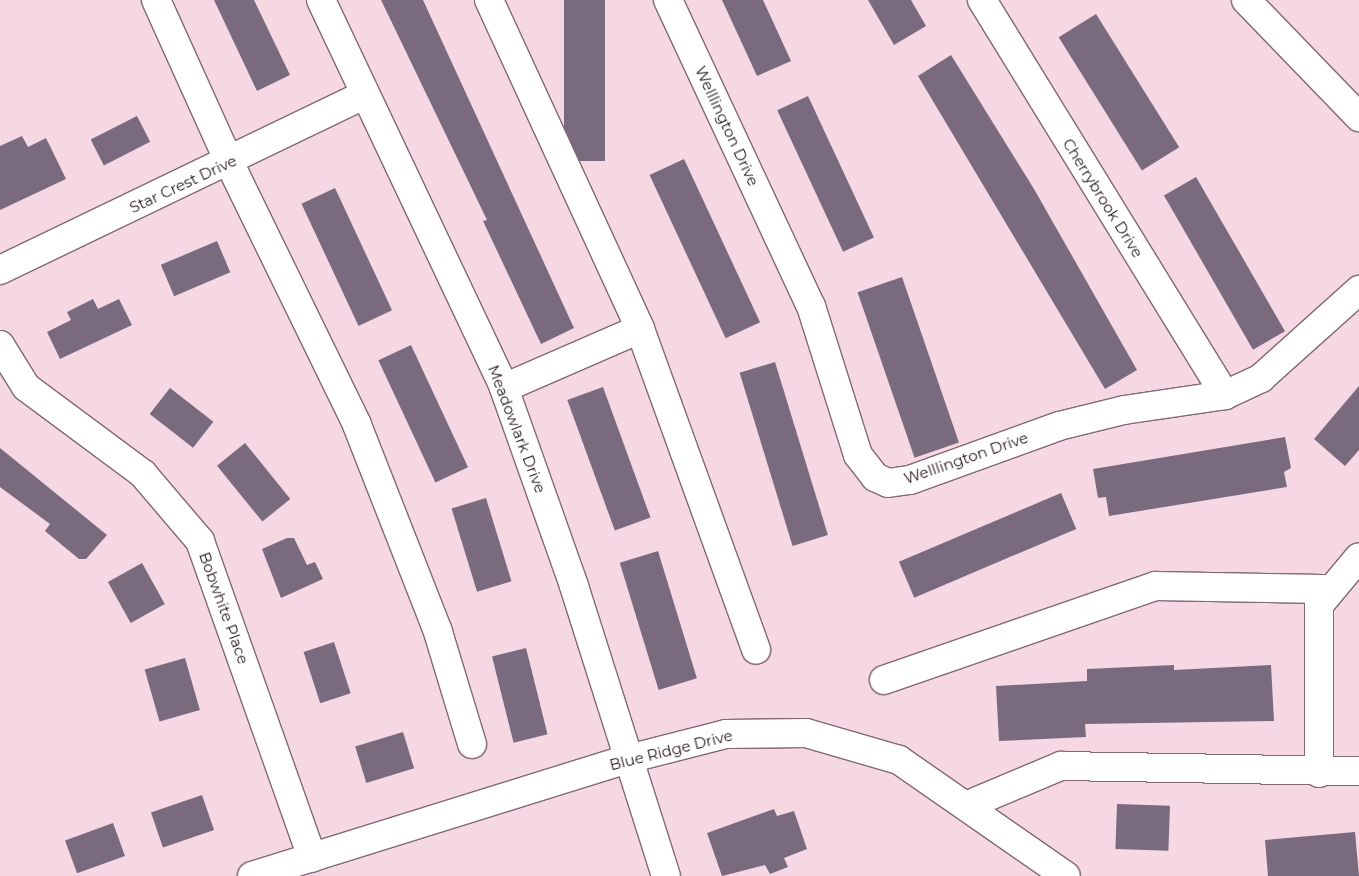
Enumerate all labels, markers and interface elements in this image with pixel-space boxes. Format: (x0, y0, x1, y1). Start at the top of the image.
street label: Welllington Drive (691, 63, 763, 189)
street label: Cherrybrook Drive (1059, 135, 1147, 261)
street label: Star Crest Drive (127, 151, 239, 217)
street label: Meadowlark Drive (484, 363, 550, 495)
street label: Welllington Drive (902, 428, 1030, 488)
street label: Bobwhite Place (195, 550, 253, 666)
street label: Blue Ridge Drive (608, 726, 734, 774)

